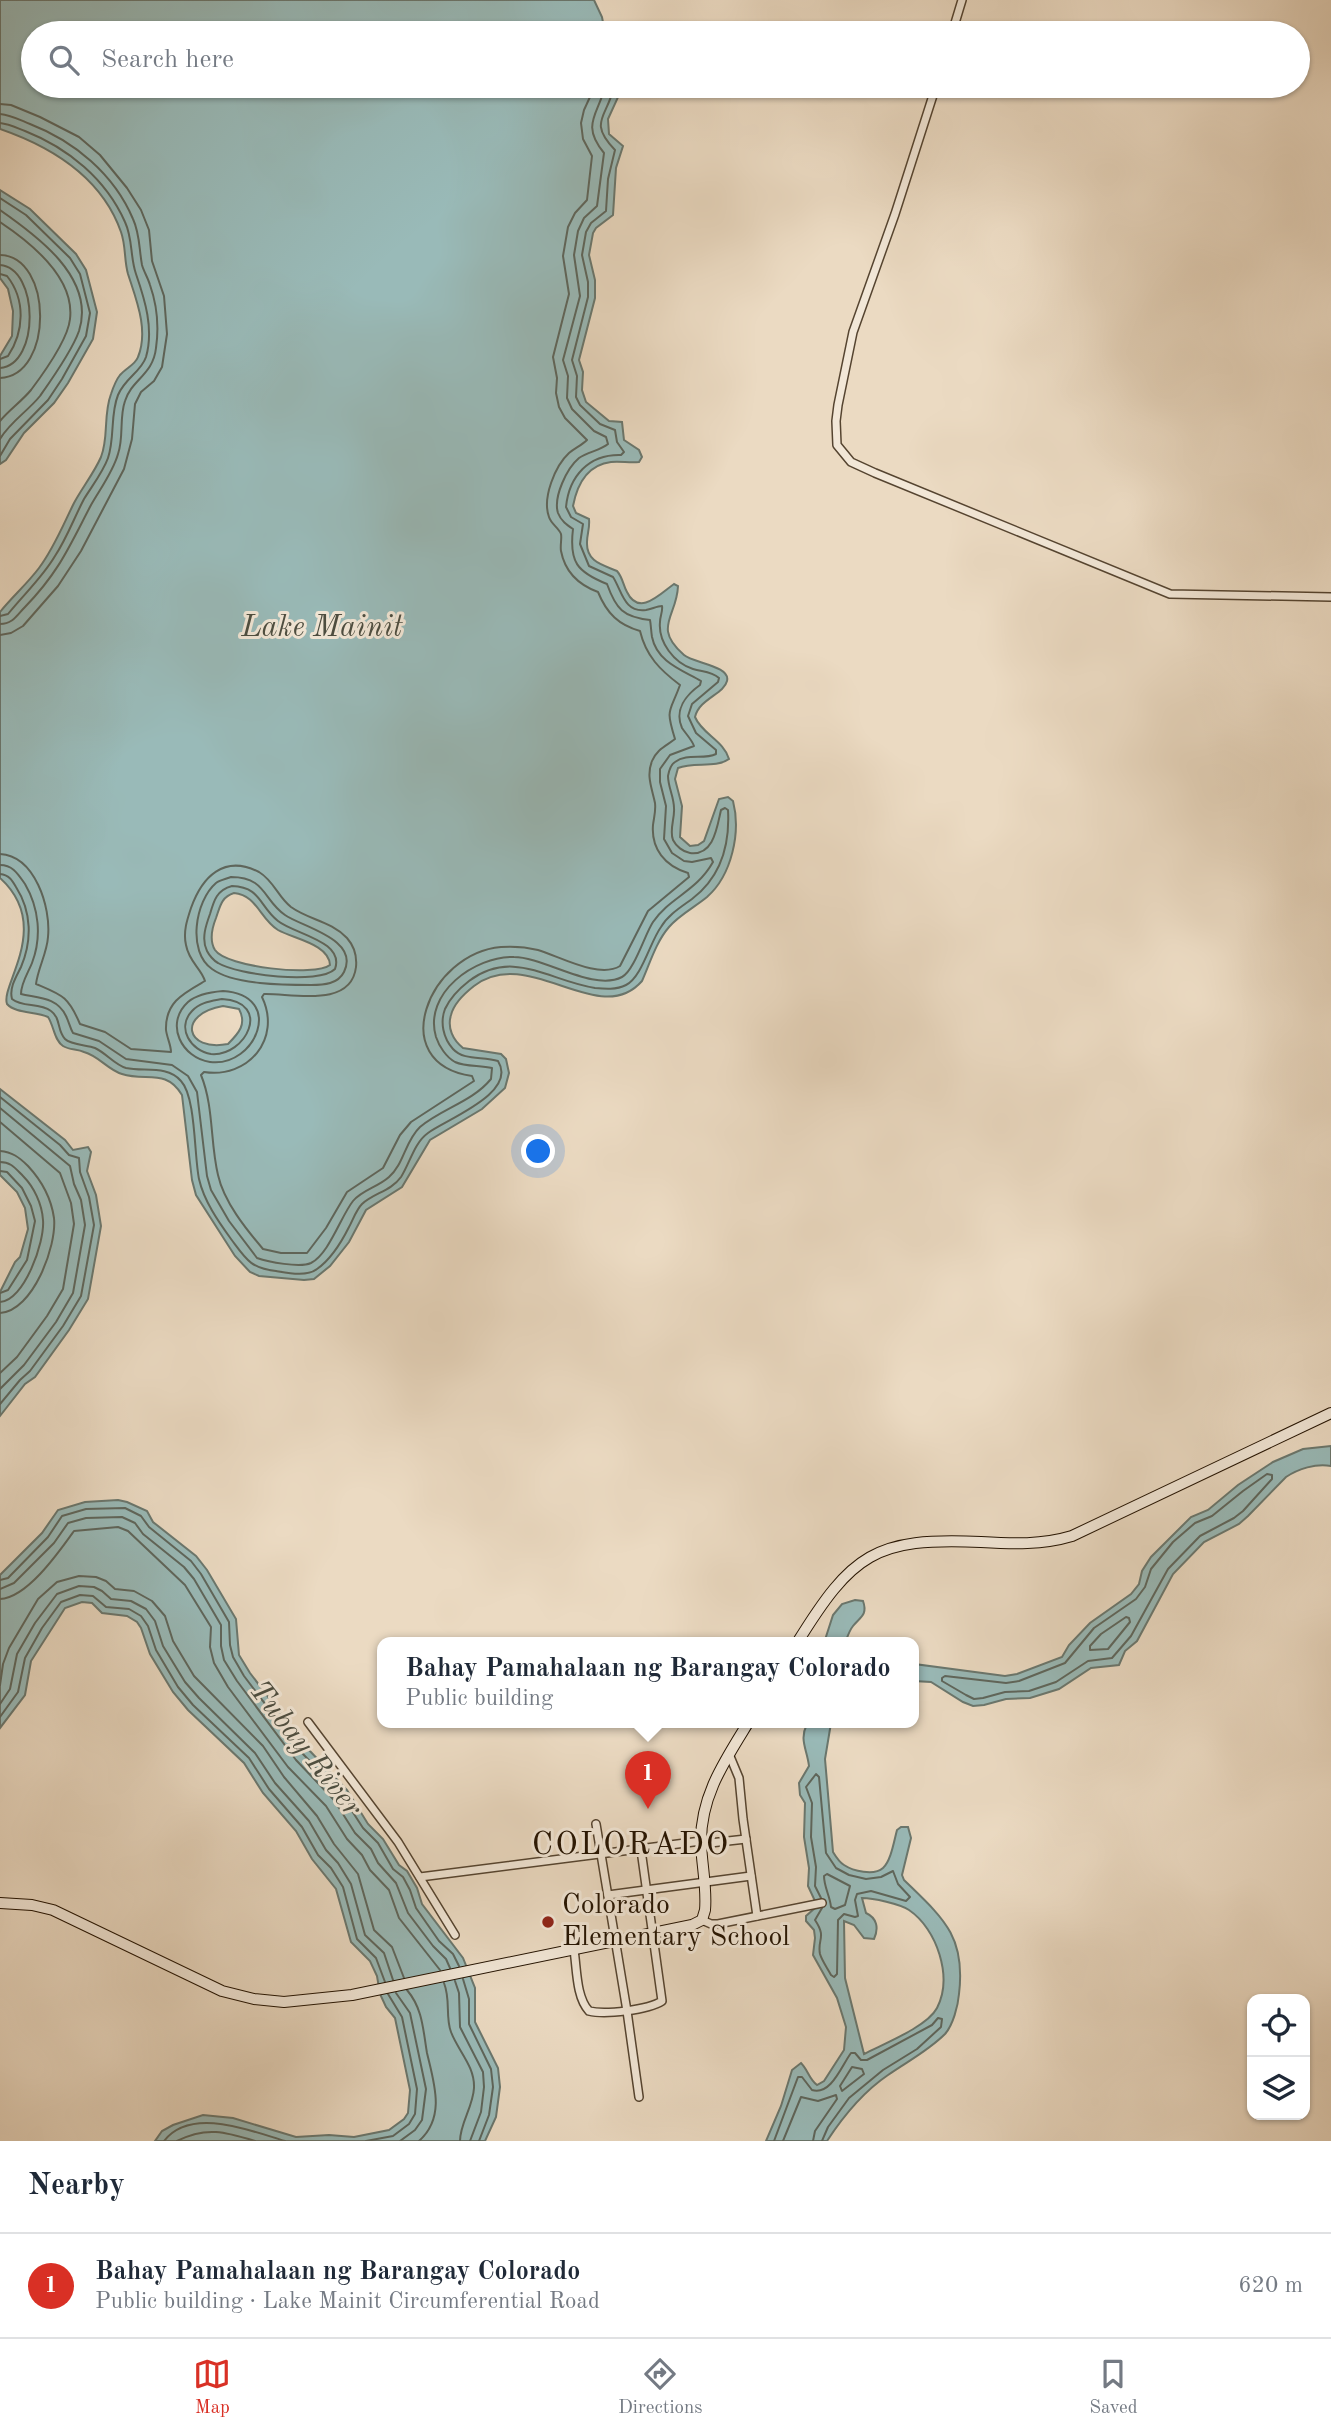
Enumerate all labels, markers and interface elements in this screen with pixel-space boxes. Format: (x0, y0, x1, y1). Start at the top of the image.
search box (21, 21, 1310, 98)
icon: search (45, 41, 83, 79)
text: Search here (101, 47, 234, 73)
water label: Lake Mainit (240, 613, 403, 643)
your location (521, 1134, 555, 1168)
popup (377, 1637, 919, 1728)
text: Bahay Pamahalaan ng Barangay Colorado (405, 1656, 891, 1682)
water label: Tubay River (243, 1676, 368, 1823)
text: Public building (405, 1687, 553, 1710)
pin: 1 (625, 1751, 671, 1809)
district label: COLORADO (532, 1830, 730, 1862)
place label: Colorado Elementary School (562, 1892, 790, 1952)
marker: Colorado Elementary School (540, 1914, 556, 1930)
map controls (1247, 1994, 1310, 2120)
button: locate (1247, 1994, 1310, 2057)
button: layers (1247, 2057, 1310, 2120)
text: Nearby (28, 2171, 125, 2201)
text: Bahay Pamahalaan ng Barangay Colorado (95, 2259, 580, 2285)
text: 1 (44, 2274, 58, 2297)
text: 620 m (1238, 2274, 1303, 2297)
text: Public building · Lake Mainit Circumferential Road (95, 2290, 600, 2313)
tab: Map (193, 2355, 231, 2420)
tab: Directions (618, 2355, 703, 2420)
tab: Saved (1089, 2355, 1138, 2420)

